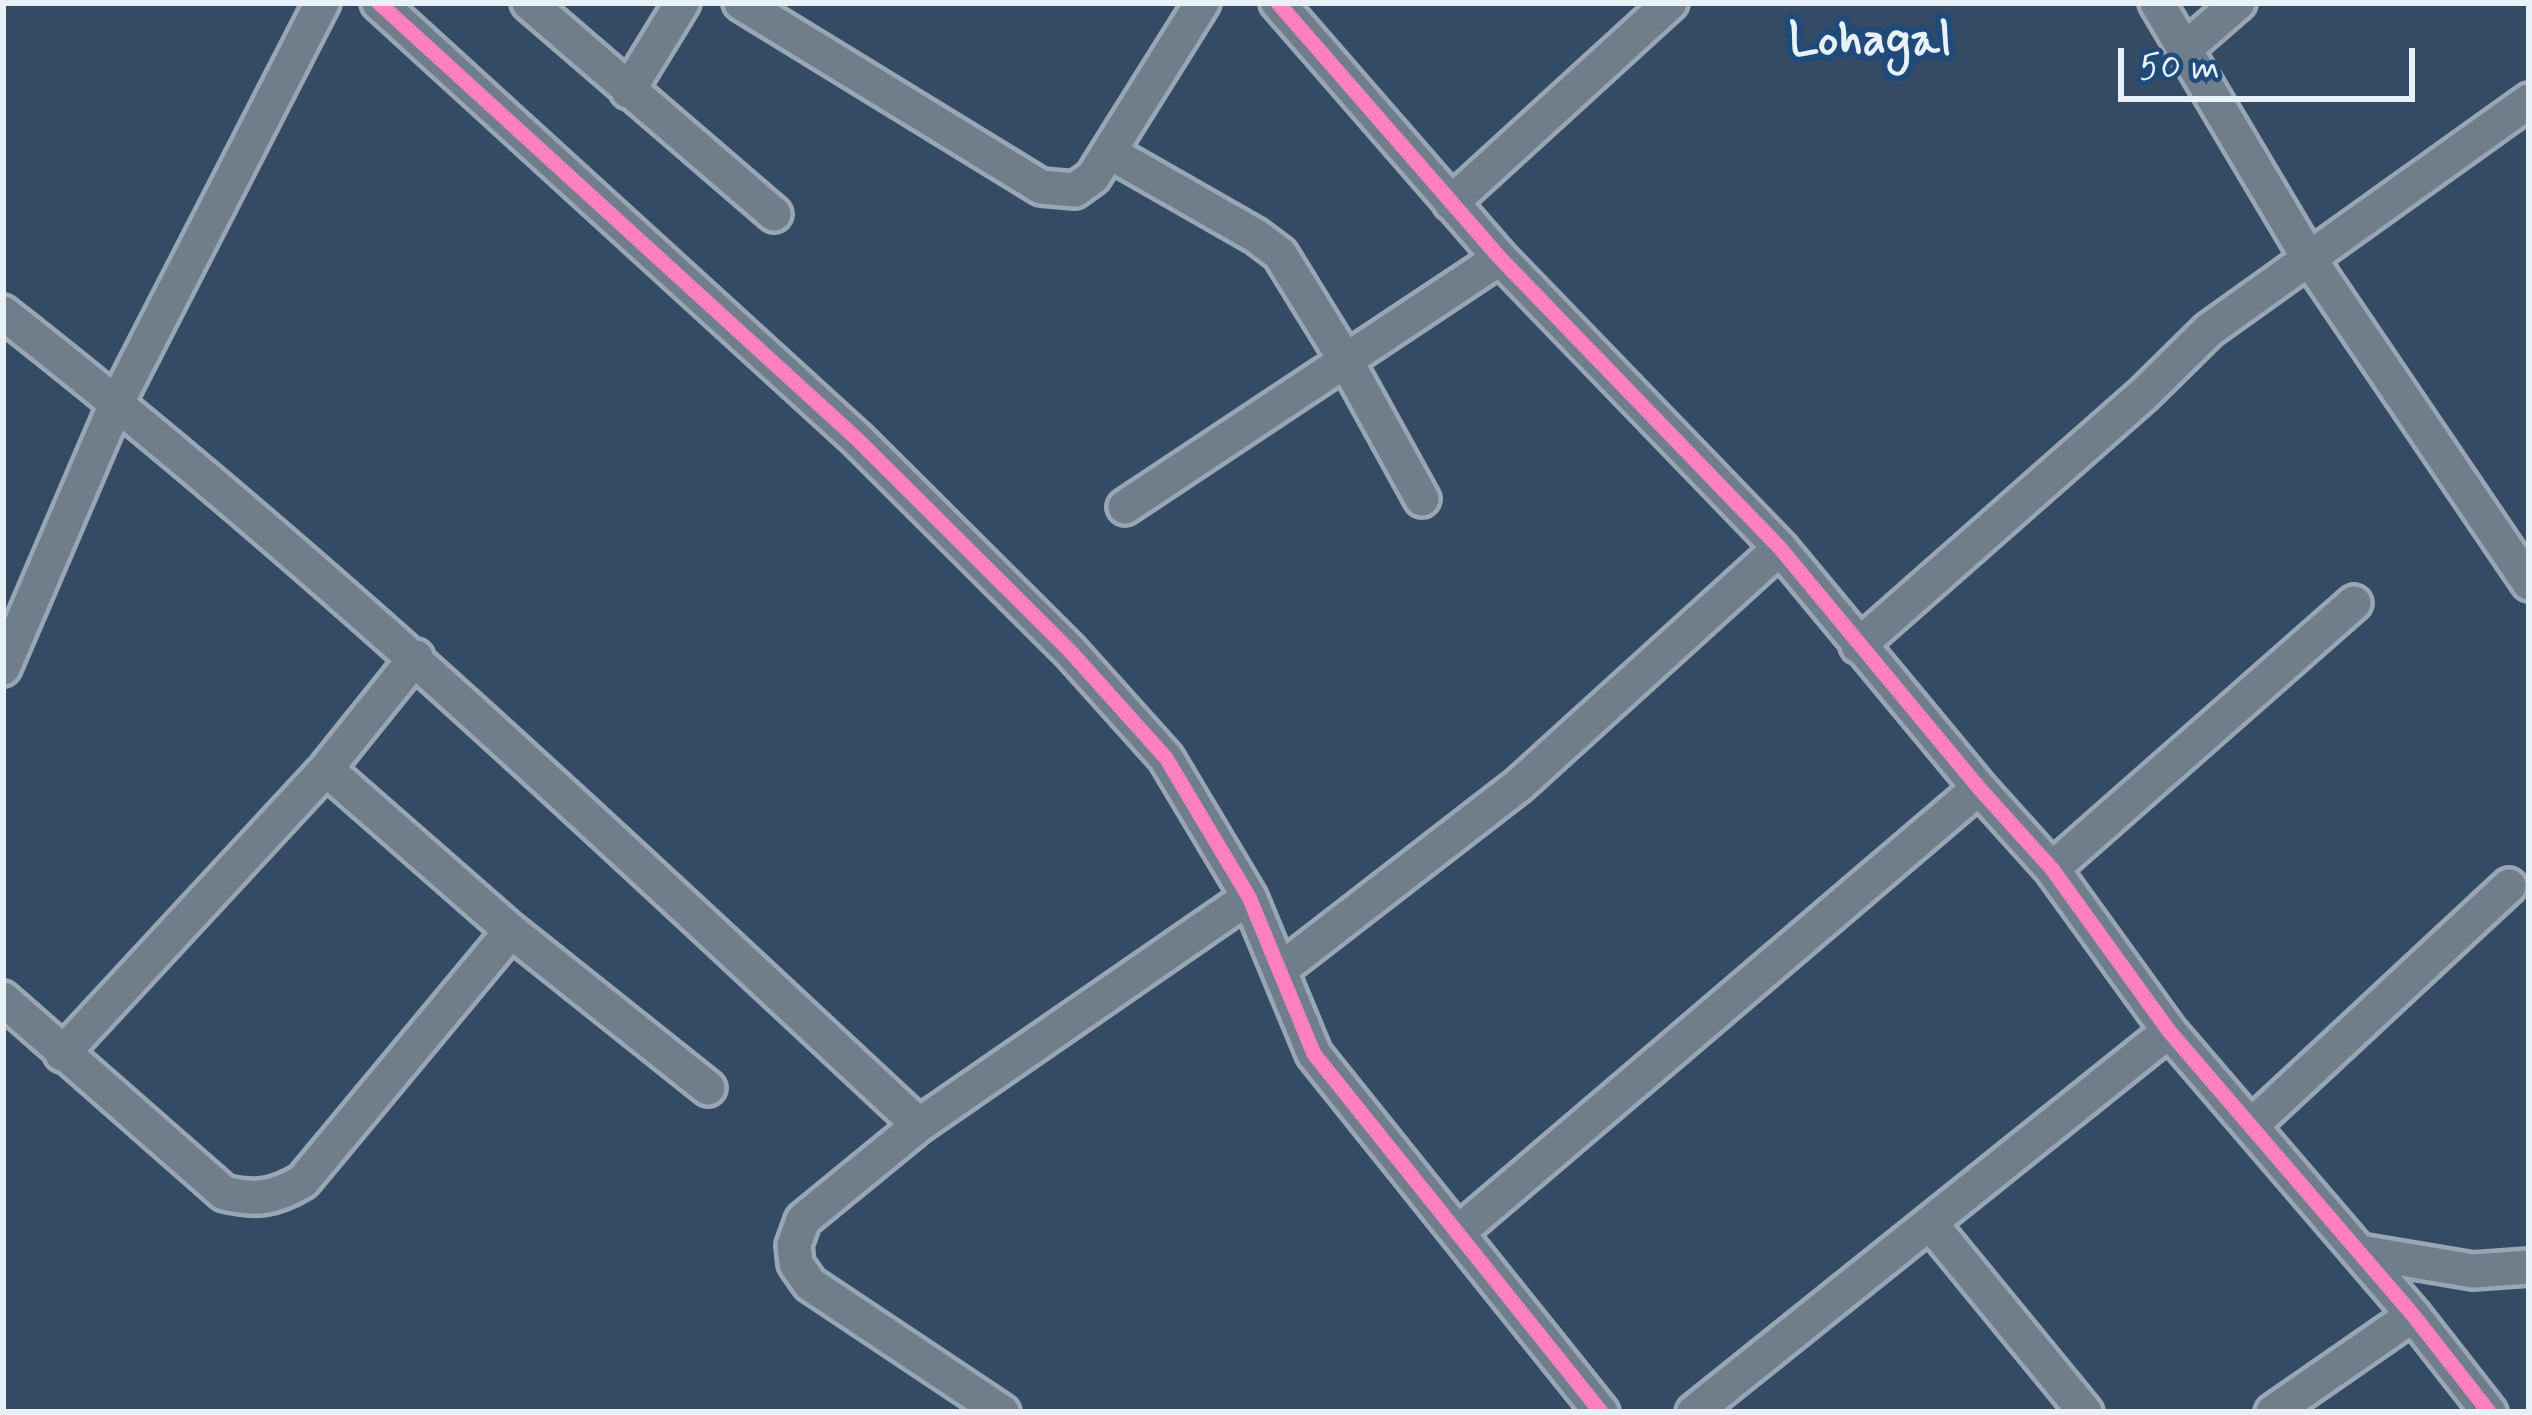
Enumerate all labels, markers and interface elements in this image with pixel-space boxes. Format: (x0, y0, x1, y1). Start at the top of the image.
district label: Lohagal (1788, 15, 1952, 73)
scale bar (2124, 24, 2421, 98)
text: 50 m (2139, 45, 2220, 92)

